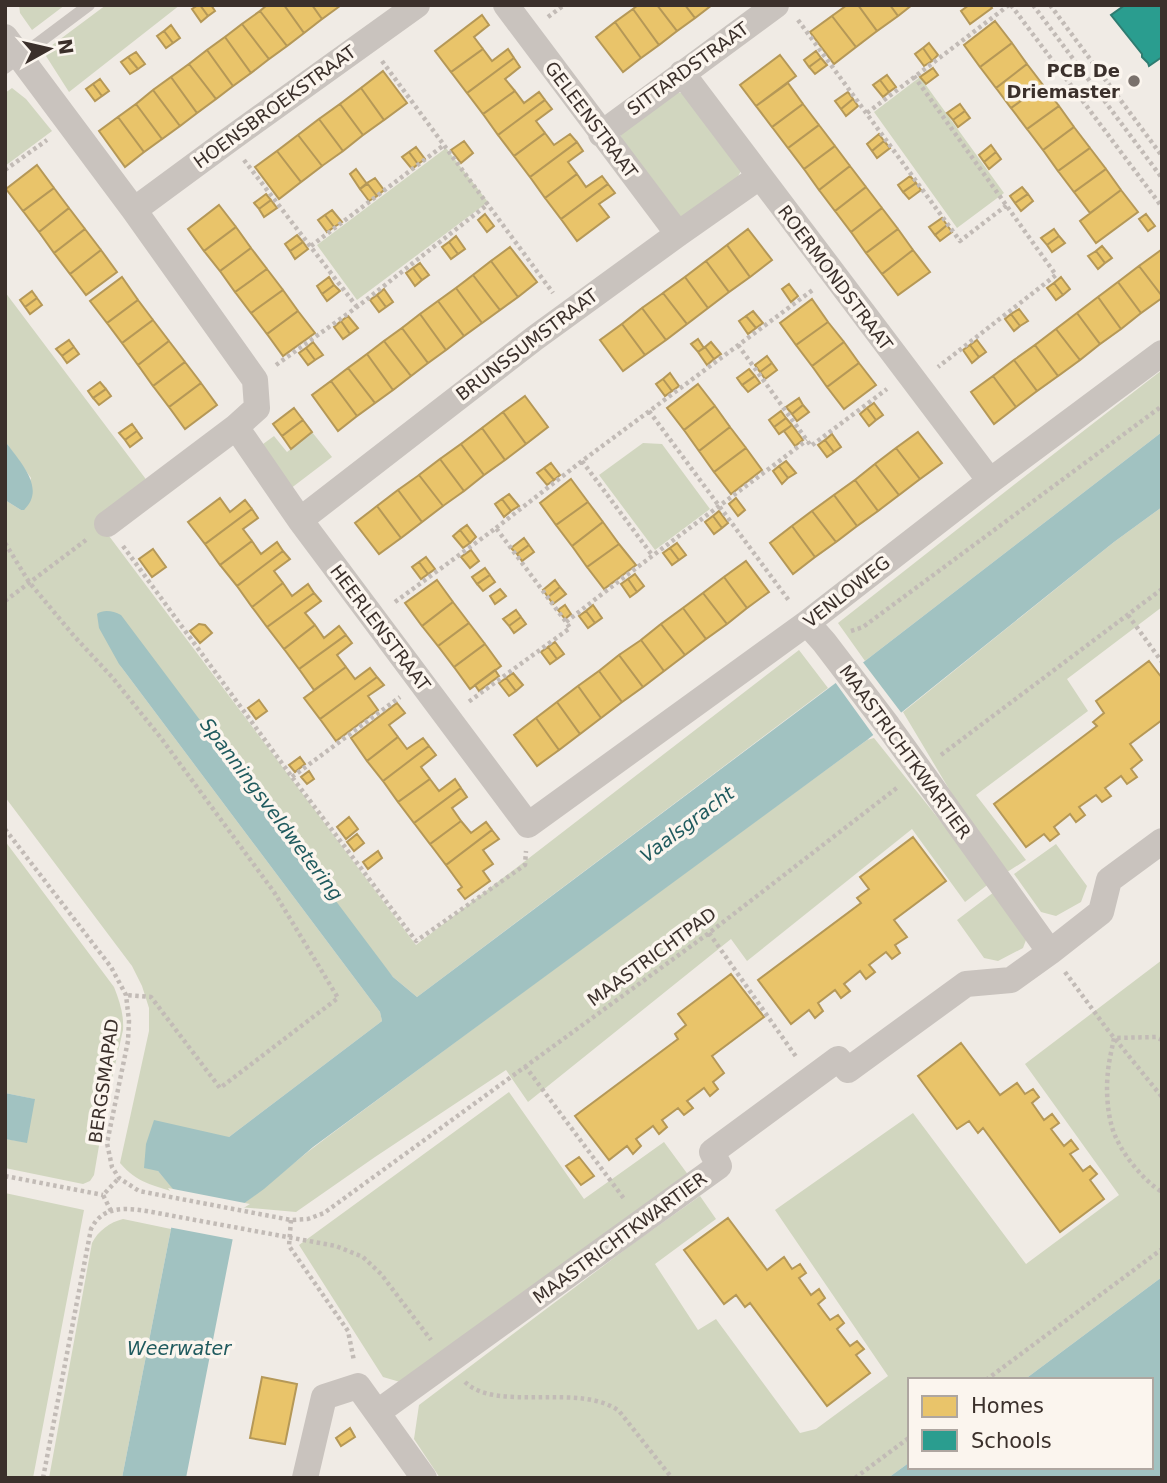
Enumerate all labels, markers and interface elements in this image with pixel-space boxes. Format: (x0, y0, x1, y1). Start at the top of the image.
north arrow (14, 14, 84, 84)
street label: SITTARDSTRAAT (623, 17, 753, 120)
text: N (54, 37, 78, 56)
street label: HOENSBROEKSTRAAT (190, 40, 361, 172)
street label: GELEENSTRAAT (541, 57, 643, 183)
place label: PCB De Driemaster (1006, 60, 1120, 102)
marker: PCB De Driemaster (1126, 73, 1142, 89)
street label: ROERMONDSTRAAT (774, 201, 897, 355)
street label: BRUNSSUMSTRAAT (452, 284, 602, 405)
street label: VENLOWEG (799, 551, 894, 632)
street label: HEERLENSTRAAT (326, 560, 435, 696)
street label: MAASTRICHTKWARTIER (835, 661, 976, 843)
water label: Spanningsveldwetering (196, 713, 348, 905)
water label: Vaalsgracht (636, 781, 739, 866)
street label: MAASTRICHTPAD (583, 903, 720, 1010)
street label: BERGSMAPAD (84, 1017, 123, 1144)
street label: MAASTRICHTKWARTIER (529, 1167, 711, 1308)
water label: Weerwater (127, 1337, 232, 1359)
legend (908, 1378, 1153, 1469)
text: Homes (971, 1394, 1044, 1418)
text: Schools (971, 1429, 1052, 1453)

